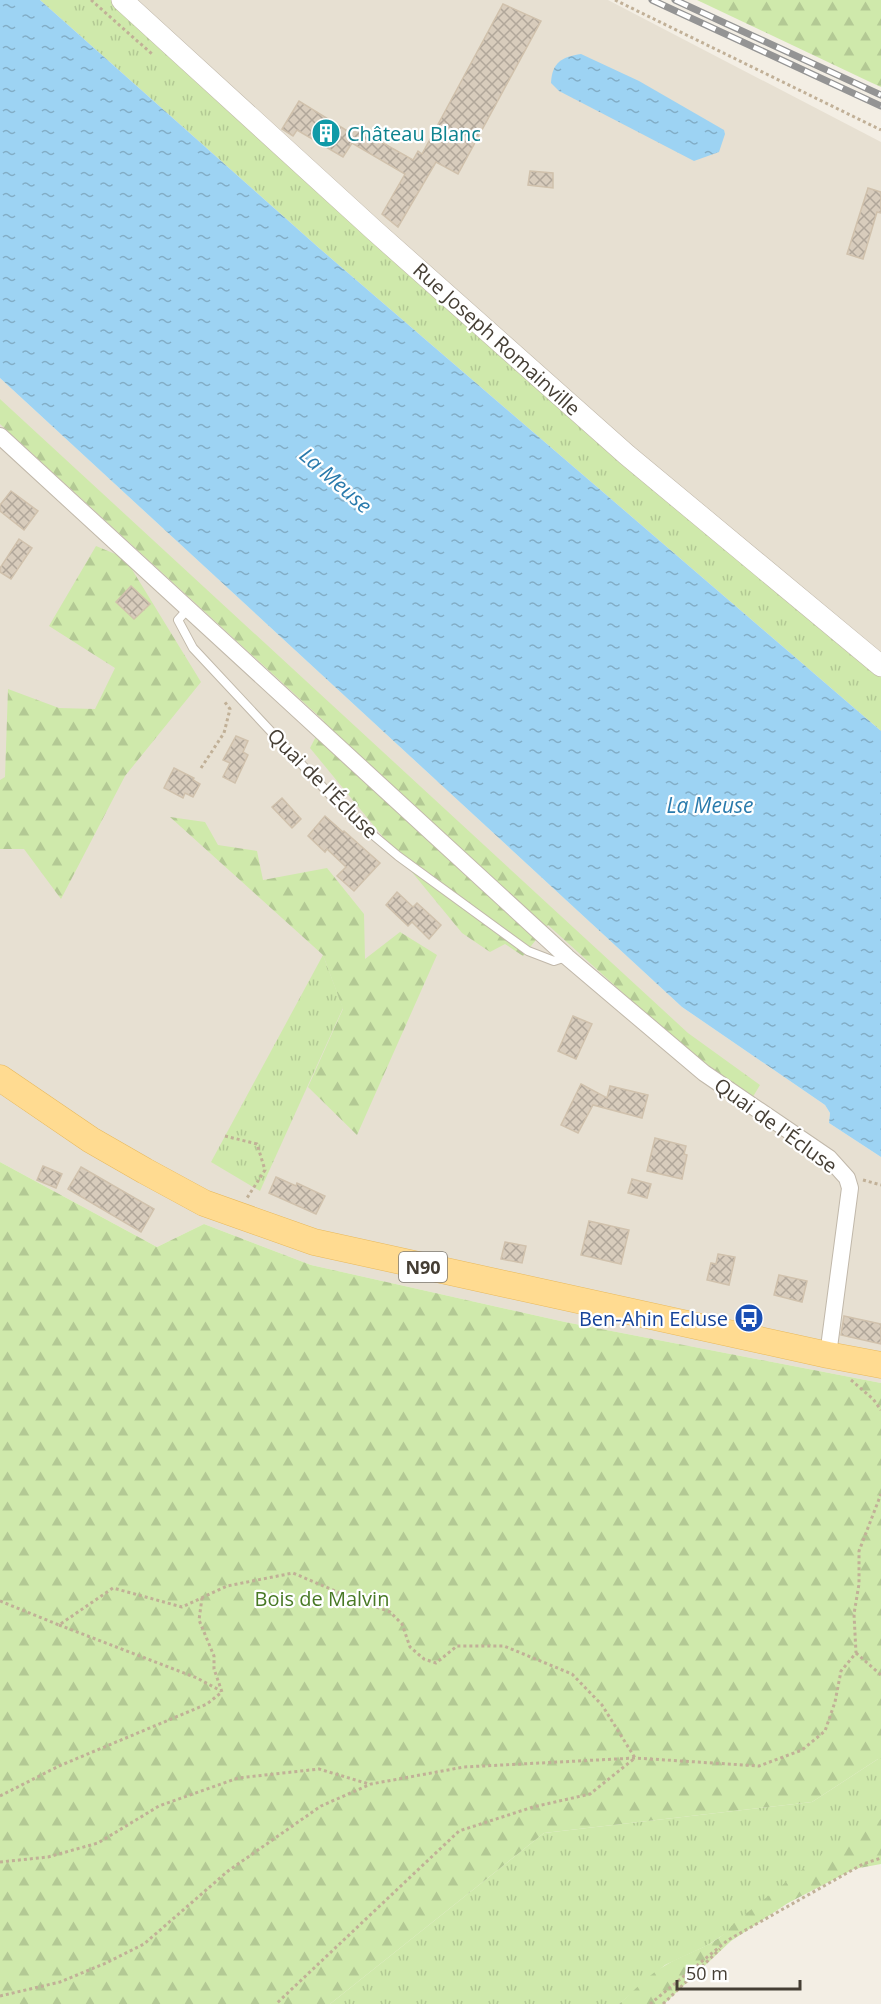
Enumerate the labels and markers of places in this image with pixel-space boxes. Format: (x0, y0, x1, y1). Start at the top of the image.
building icon: Château Blanc (310, 117, 342, 149)
place label: Château Blanc (347, 120, 481, 147)
bus stop icon: Ben-Ahin Ecluse (733, 1302, 765, 1334)
place label: Ben-Ahin Ecluse (579, 1305, 728, 1332)

